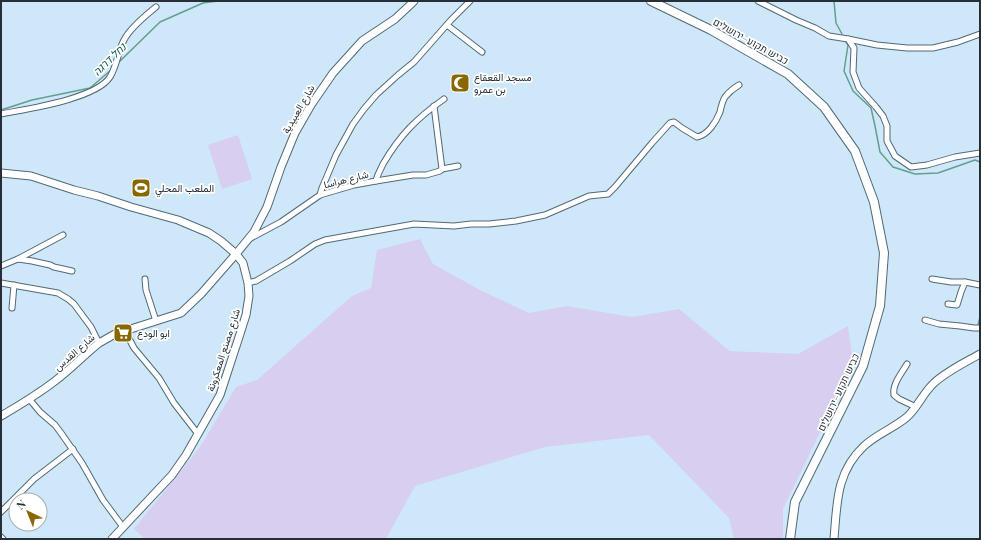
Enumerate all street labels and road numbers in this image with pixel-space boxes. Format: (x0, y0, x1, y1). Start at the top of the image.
street label: כביש תקוע–ירושלים (711, 14, 791, 68)
street label: شارع العبيدية (278, 82, 318, 136)
street label: شارع هراسا (322, 167, 370, 191)
street label: شارع مصنع المعكرونة (203, 307, 243, 393)
street label: شارع القدس (51, 330, 98, 374)
street label: כביש תקוע–ירושלים (814, 351, 862, 433)

